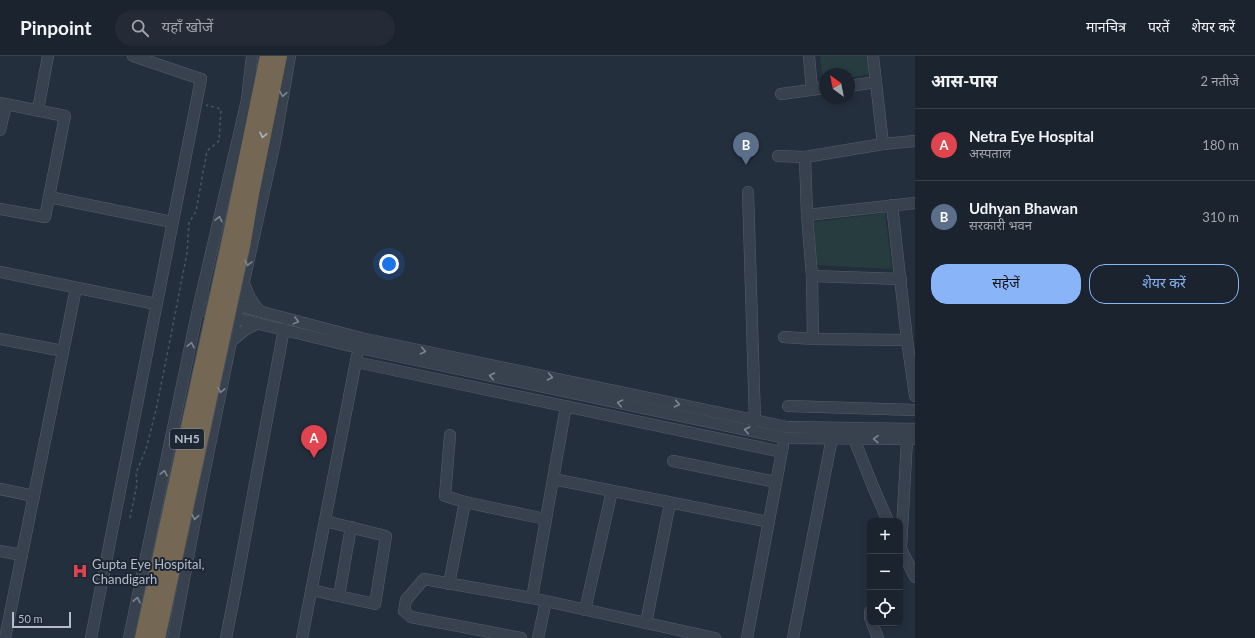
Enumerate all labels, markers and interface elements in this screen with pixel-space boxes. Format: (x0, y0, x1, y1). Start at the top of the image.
search box (115, 10, 395, 46)
text: Pinpoint (20, 16, 91, 39)
icon: search (129, 17, 151, 39)
text: यहाँ खोजें (161, 17, 213, 35)
text: मानचित्र (1086, 18, 1126, 35)
text: परतें (1148, 18, 1170, 35)
text: शेयर करें (1192, 18, 1235, 35)
north arrow (819, 68, 855, 104)
text: आस-पास (931, 70, 997, 91)
text: 2 नतीजे (1200, 73, 1239, 89)
one-way arrow (279, 91, 288, 98)
text: Netra Eye Hospital (969, 127, 1094, 145)
one-way arrow (259, 132, 268, 138)
pin: B (733, 132, 759, 165)
text: A (939, 137, 949, 153)
text: 180 m (1202, 137, 1239, 153)
text: अस्पताल (969, 145, 1011, 161)
text: Udhyan Bhawan (969, 199, 1078, 217)
text: B (940, 209, 948, 225)
text: 310 m (1202, 209, 1239, 225)
one-way arrow (215, 215, 223, 222)
text: सरकारी भवन (969, 217, 1032, 233)
your location (379, 254, 399, 274)
one-way arrow (244, 260, 252, 266)
button: सहेजें (931, 264, 1081, 304)
button: शेयर करें (1089, 264, 1239, 304)
one-way arrow (292, 316, 299, 325)
one-way arrow (186, 342, 194, 349)
one-way arrow (420, 346, 426, 354)
one-way arrow (489, 373, 496, 381)
one-way arrow (547, 373, 553, 381)
one-way arrow (217, 387, 225, 393)
one-way arrow (616, 399, 623, 407)
one-way arrow (674, 400, 680, 408)
pin: A (301, 425, 327, 458)
one-way arrow (744, 426, 750, 434)
road number: NH5 (170, 429, 204, 449)
one-way arrow (873, 435, 879, 443)
one-way arrow (159, 469, 167, 476)
one-way arrow (192, 514, 200, 520)
map controls (867, 518, 903, 626)
button: + (867, 518, 903, 554)
button: − (867, 554, 903, 590)
place label: Gupta Eye Hospital, Chandigarh (92, 556, 205, 587)
hospital icon: Gupta Eye Hospital, Chandigarh (71, 562, 89, 580)
button: locate (867, 590, 903, 626)
one-way arrow (132, 597, 140, 603)
scale bar (12, 610, 71, 629)
text: 50 m (18, 612, 43, 625)

